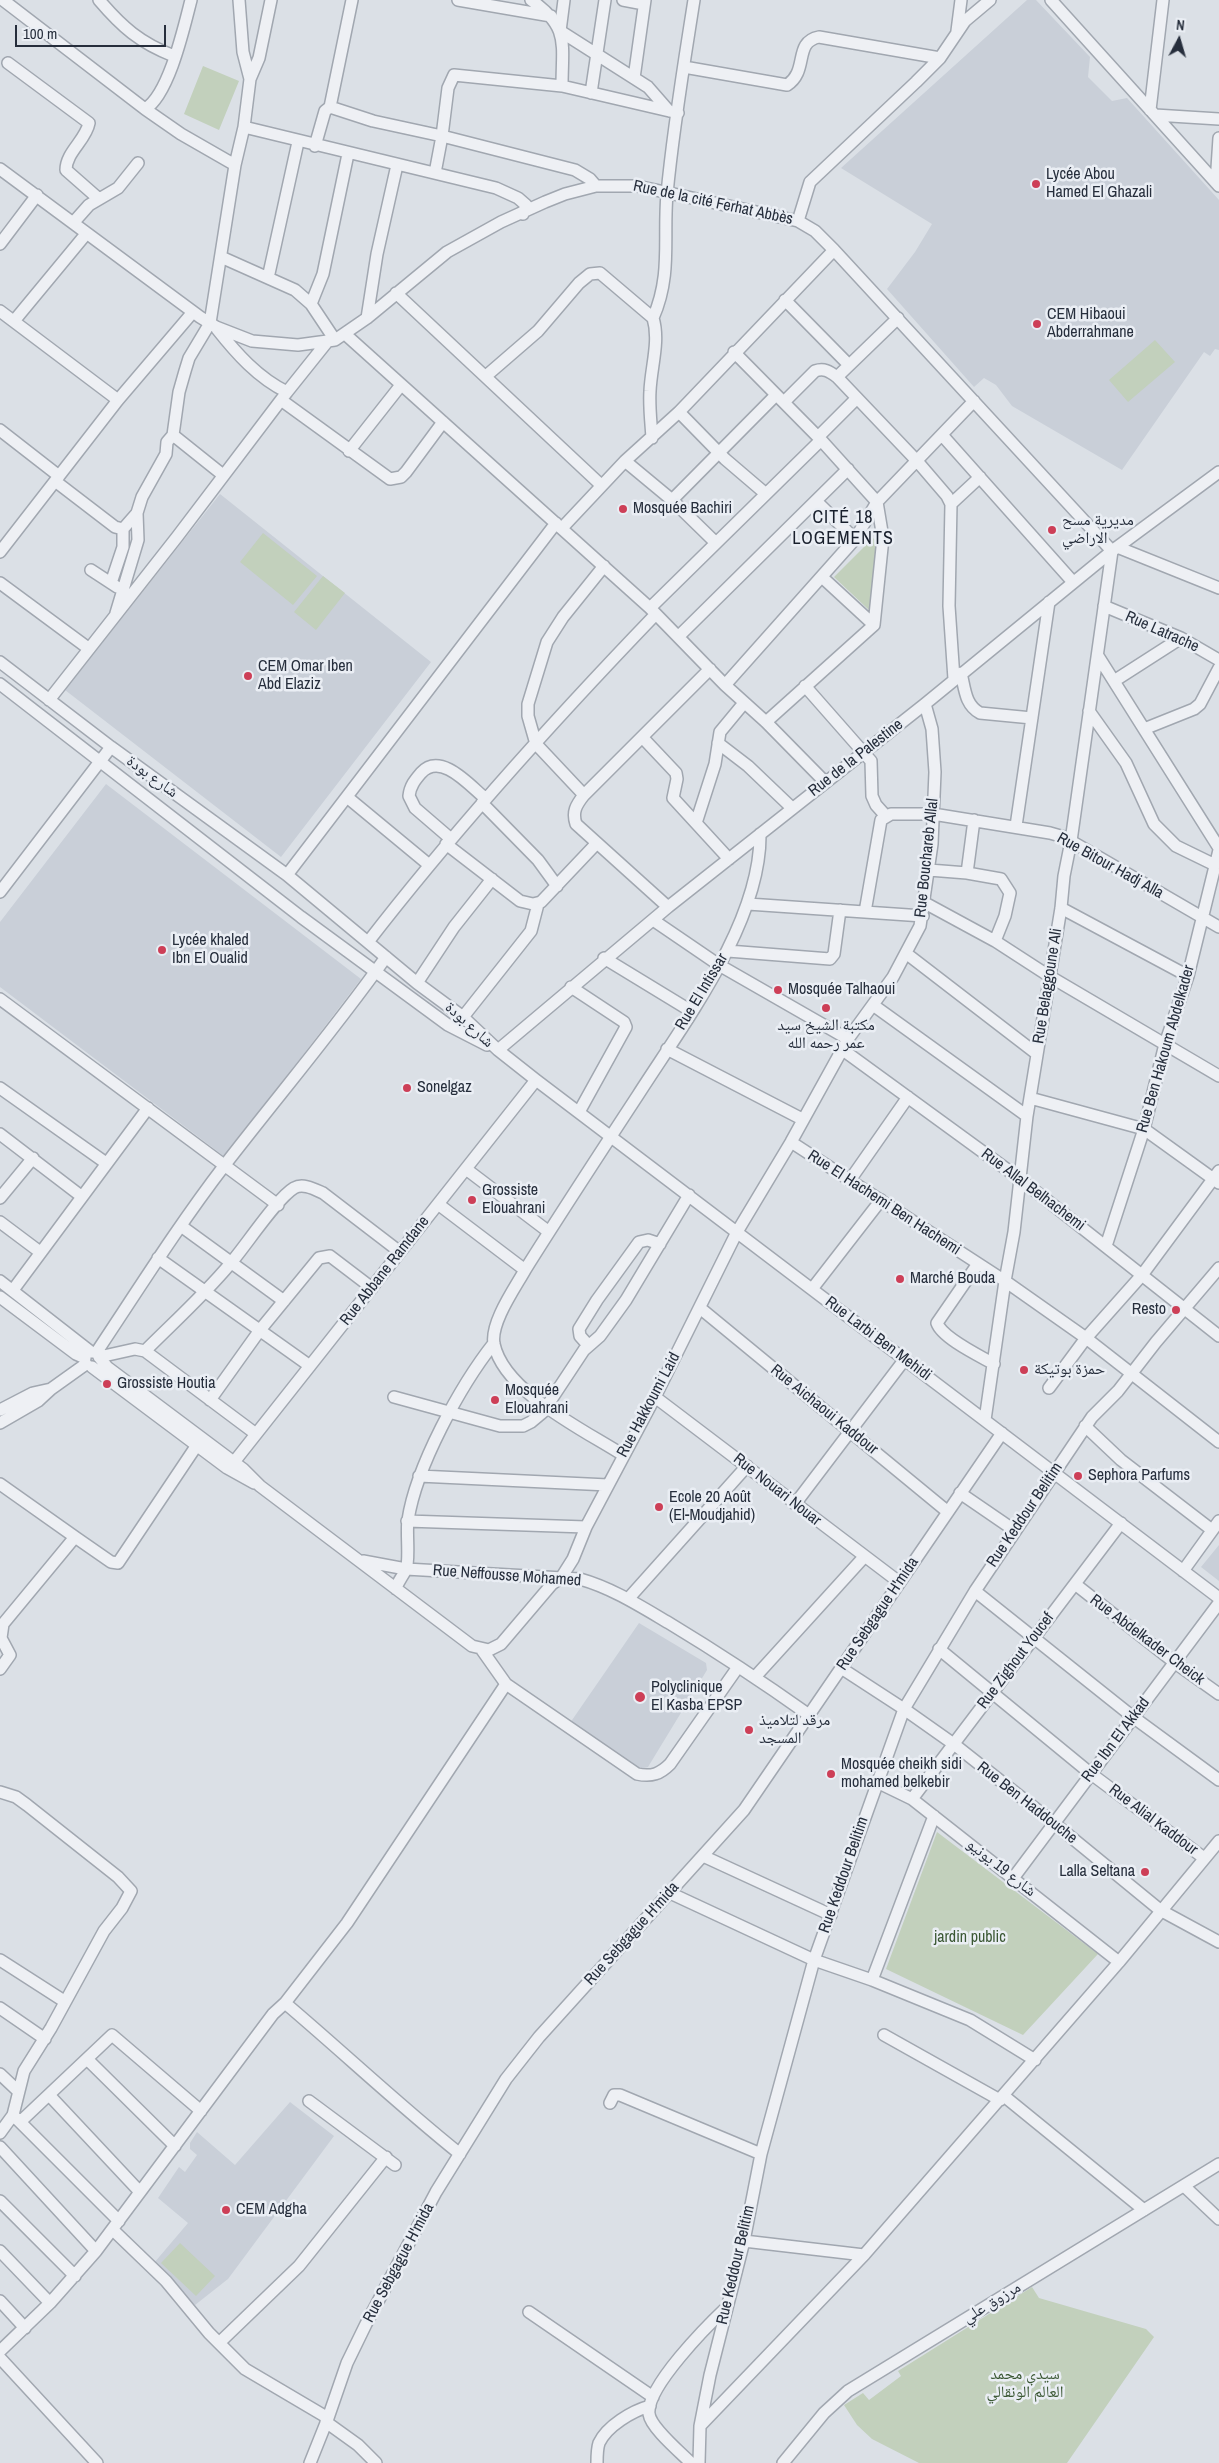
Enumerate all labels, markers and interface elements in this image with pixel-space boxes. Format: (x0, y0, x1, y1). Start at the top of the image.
scale bar (18, 15, 169, 47)
north arrow (1154, 15, 1204, 65)
text: N (1175, 16, 1186, 34)
text: 100 m (23, 23, 57, 44)
place label: Lycée Abou Hamed El Ghazali (1046, 165, 1152, 203)
street label: Rue de la cité Ferhat Abbès (631, 177, 795, 229)
marker: Lycée Abou Hamed El Ghazali (1030, 178, 1042, 190)
place label: CEM Hibaoui Abderrahmane (1047, 305, 1134, 343)
marker: CEM Hibaoui Abderrahmane (1031, 318, 1043, 330)
place label: Mosquée Bachiri (633, 499, 732, 519)
marker: Mosquée Bachiri (617, 503, 629, 515)
district label: CITÉ 18 LOGEMENTS (791, 507, 895, 550)
place label: مديرية مسح الاراضي (1062, 511, 1134, 549)
marker: مديرية مسح الاراضي (1046, 524, 1058, 536)
street label: Rue Latrache (1122, 607, 1202, 657)
place label: CEM Omar Iben Abd Elaziz (258, 657, 353, 695)
marker: CEM Omar Iben Abd Elaziz (242, 670, 254, 682)
street label: Rue de la Palestine (805, 715, 907, 801)
street label: شارع بودة (122, 752, 182, 802)
street label: Rue Bouchareb Allal (911, 798, 943, 918)
street label: Rue Bitour Hadj Alla (1053, 829, 1167, 903)
street label: Rue Belaggoune Ali (1029, 927, 1067, 1045)
place label: Lycée khaled Ibn El Oualid (172, 931, 249, 969)
marker: Lycée khaled Ibn El Oualid (156, 944, 168, 956)
street label: Rue El Intissar (672, 950, 732, 1034)
street label: Rue Ben Hakoum Abdelkader (1133, 963, 1199, 1135)
place label: Mosquée Talhaoui (788, 980, 895, 1000)
marker: Mosquée Talhaoui (772, 984, 784, 996)
street label: شارع بودة (441, 998, 497, 1052)
marker: مكتبة الشيخ سيد عمر رحمه الله (820, 1002, 832, 1014)
place label: مكتبة الشيخ سيد عمر رحمه الله (777, 1016, 875, 1054)
place label: Sonelgaz (417, 1078, 472, 1098)
marker: Sonelgaz (401, 1082, 413, 1094)
street label: Rue Allal Belhachemi (977, 1145, 1089, 1235)
street label: Rue El Hachemi Ben Hachemi (804, 1146, 964, 1260)
place label: Grossiste Elouahrani (482, 1181, 545, 1219)
marker: Grossiste Elouahrani (466, 1194, 478, 1206)
street label: Rue Abbane Ramdane (336, 1213, 434, 1329)
place label: Marché Bouda (910, 1269, 995, 1289)
marker: Marché Bouda (894, 1273, 906, 1285)
street label: Rue Larbi Ben Mehidi (821, 1293, 935, 1385)
place label: Resto (1132, 1300, 1166, 1320)
marker: Resto (1170, 1304, 1182, 1316)
street label: Rue Hakkoumi Laid (613, 1349, 685, 1461)
place label: حمزة بوتيكة (1034, 1360, 1105, 1380)
street label: Rue Aichaoui Kaddour (766, 1361, 882, 1459)
marker: حمزة بوتيكة (1018, 1364, 1030, 1376)
place label: Grossiste Houtia (117, 1374, 215, 1394)
marker: Grossiste Houtia (101, 1378, 113, 1390)
place label: Mosquée Elouahrani (505, 1381, 568, 1419)
marker: Mosquée Elouahrani (489, 1394, 501, 1406)
street label: Rue Nouari Nouar (729, 1450, 825, 1530)
street label: Rue Keddour Belitim (983, 1459, 1067, 1571)
place label: Sephora Parfums (1088, 1466, 1190, 1486)
marker: Sephora Parfums (1072, 1470, 1084, 1482)
place label: Ecole 20 Août (El-Moudjahid) (669, 1488, 755, 1526)
marker: Ecole 20 Août (El-Moudjahid) (653, 1501, 665, 1513)
street label: Rue Sebgague H'mida (833, 1554, 923, 1674)
street label: Rue Neffousse Mohamed (432, 1561, 582, 1591)
street label: Rue Abdelkader Cheick (1086, 1591, 1208, 1689)
street label: Rue Zighout Youcef (974, 1609, 1058, 1713)
place label: Polyclinique El Kasba EPSP (651, 1678, 742, 1716)
marker: Polyclinique El Kasba EPSP (633, 1690, 647, 1704)
street label: Rue Ibn El Akkad (1078, 1694, 1154, 1786)
place label: مرقد لتلاميذ المسجد (759, 1711, 830, 1749)
marker: مرقد لتلاميذ المسجد (743, 1724, 755, 1736)
place label: Mosquée cheikh sidi mohamed belkebir (841, 1755, 962, 1793)
street label: Rue Ben Haddouche (973, 1758, 1081, 1848)
marker: Mosquée cheikh sidi mohamed belkebir (825, 1768, 837, 1780)
street label: Rue Alial Kaddour (1105, 1780, 1201, 1860)
street label: Rue Keddour Belitim (815, 1814, 873, 1936)
street label: شارع 19 يونيو (962, 1835, 1040, 1901)
place label: Lalla Seltana (1059, 1862, 1135, 1882)
marker: Lalla Seltana (1139, 1866, 1151, 1878)
street label: Rue Sebgague H'mida (581, 1878, 683, 1990)
park label: jardin public (934, 1928, 1006, 1948)
place label: CEM Adgha (236, 2200, 307, 2220)
street label: Rue Sebgague H'mida (359, 2200, 439, 2326)
marker: CEM Adgha (220, 2204, 232, 2216)
street label: Rue Keddour Belitim (713, 2204, 759, 2326)
street label: مرزوق علي (959, 2278, 1025, 2328)
park label: سيدي محمد العالم الونقالي (986, 2365, 1064, 2403)

